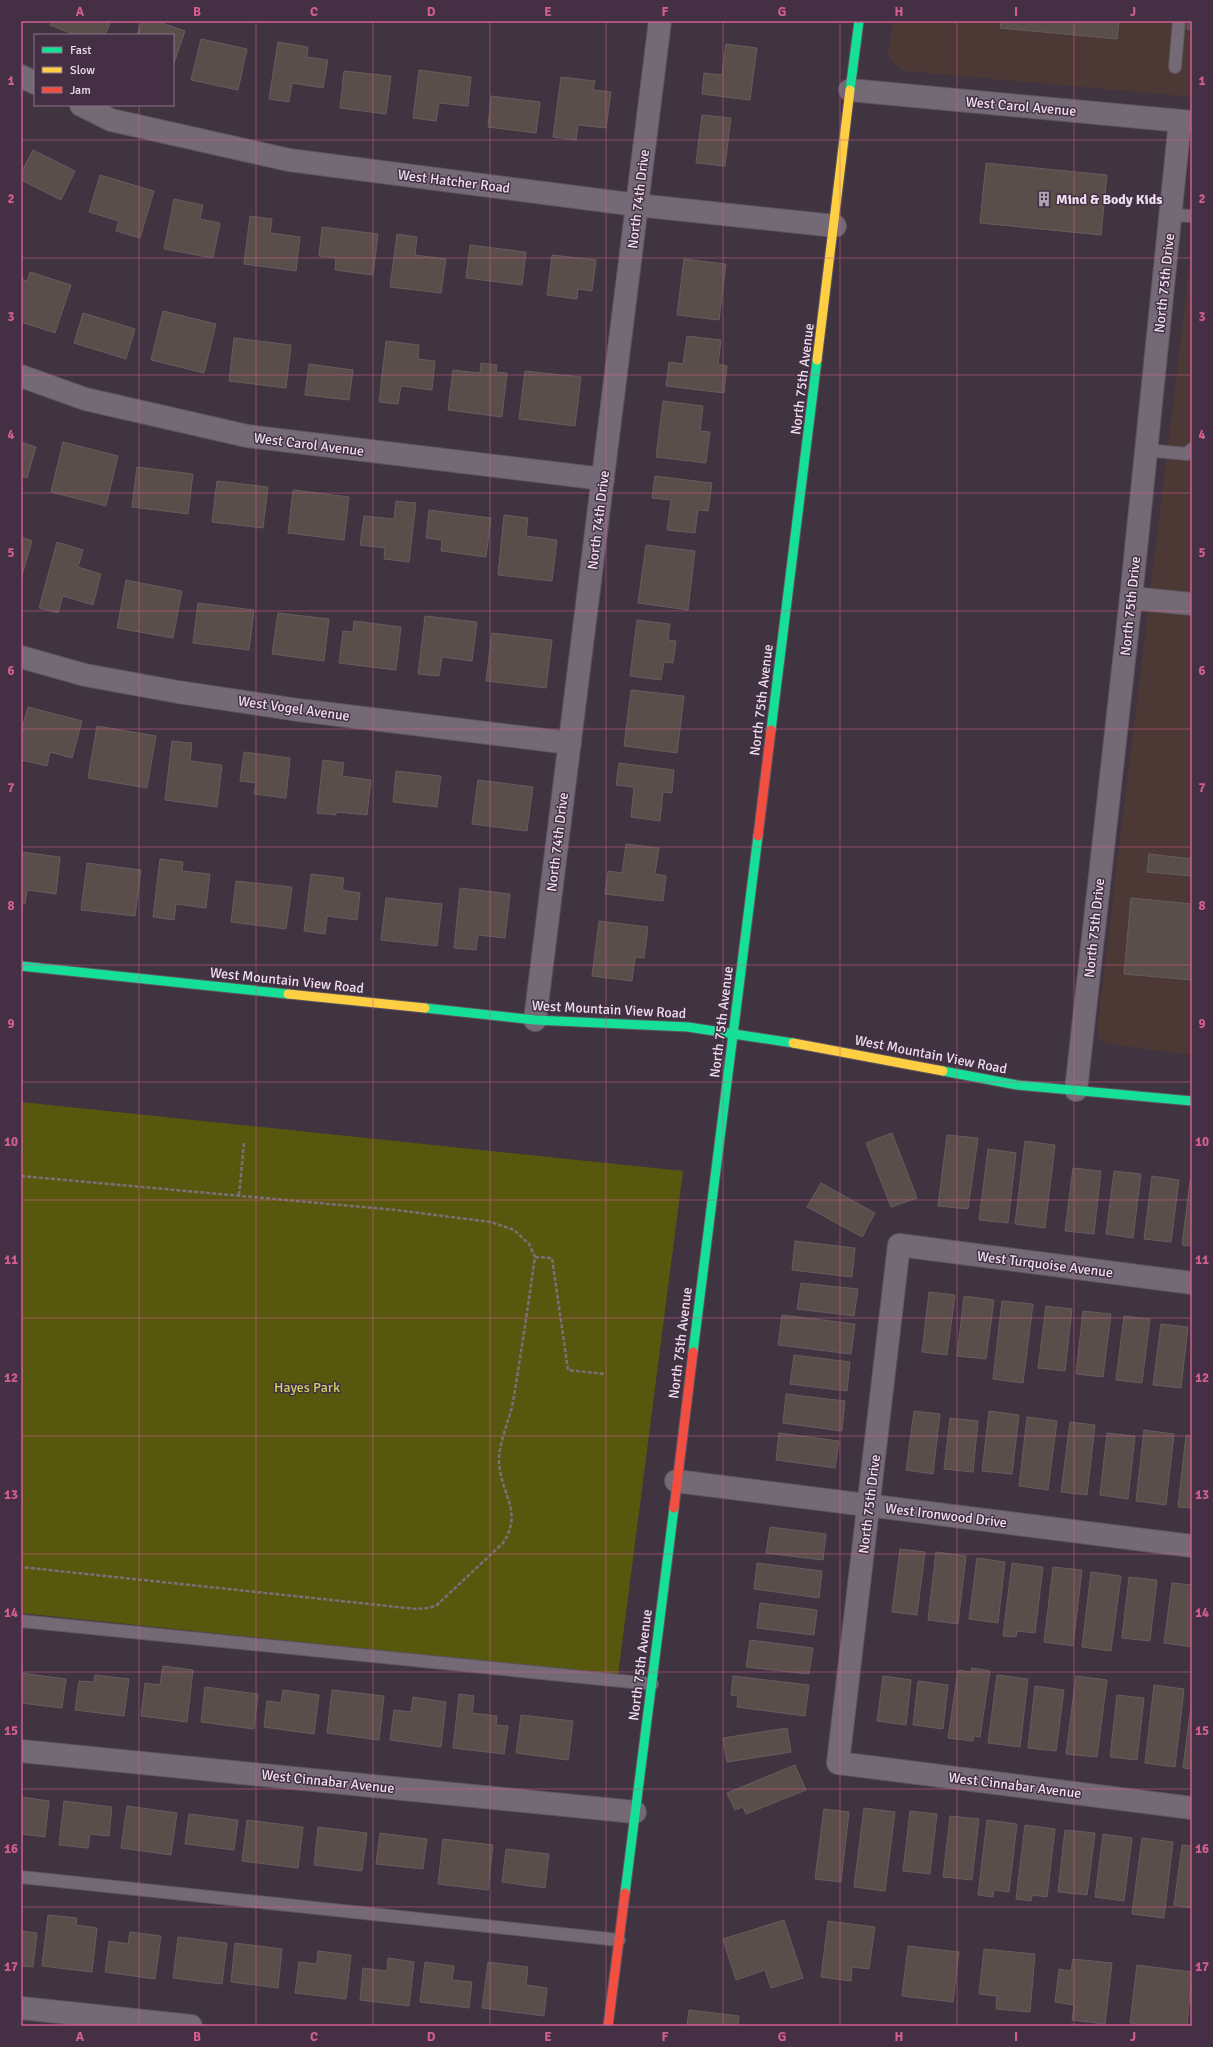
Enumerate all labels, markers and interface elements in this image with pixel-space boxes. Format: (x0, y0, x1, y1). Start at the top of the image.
text: A (76, 4, 85, 20)
text: B (193, 4, 201, 20)
text: C (310, 4, 318, 20)
text: D (427, 4, 436, 20)
text: E (544, 4, 552, 20)
text: F (662, 4, 669, 20)
text: G (778, 4, 786, 20)
text: H (895, 4, 903, 20)
text: I (1014, 4, 1018, 20)
text: J (1130, 4, 1136, 20)
legend (34, 34, 174, 106)
text: Fast (70, 43, 91, 58)
text: Slow (70, 63, 95, 78)
text: 1 (7, 73, 15, 89)
text: 1 (1198, 73, 1206, 89)
text: Jam (70, 83, 91, 98)
street label: West Carol Avenue (965, 93, 1077, 120)
street label: North 74th Drive (624, 148, 653, 250)
street label: West Hatcher Road (397, 166, 511, 197)
building icon: Mind & Body Kids (1035, 190, 1053, 208)
text: 2 (7, 191, 15, 207)
place label: Mind & Body Kids (1056, 191, 1162, 208)
text: 2 (1198, 191, 1206, 207)
street label: North 75th Drive (1151, 232, 1178, 334)
text: 3 (7, 309, 15, 325)
text: 3 (1198, 309, 1206, 325)
street label: North 75th Avenue (787, 322, 818, 436)
text: 4 (7, 427, 15, 443)
text: 4 (1198, 427, 1206, 443)
street label: West Carol Avenue (253, 429, 365, 460)
street label: North 74th Drive (584, 469, 613, 571)
text: 5 (7, 545, 15, 561)
text: 5 (1198, 545, 1206, 561)
street label: North 75th Drive (1117, 555, 1144, 657)
street label: North 75th Avenue (746, 643, 777, 757)
text: 6 (7, 663, 15, 679)
text: 6 (1198, 663, 1206, 679)
street label: West Vogel Avenue (237, 692, 351, 725)
text: 7 (7, 780, 15, 796)
text: 7 (1198, 780, 1206, 796)
street label: North 74th Drive (543, 791, 572, 893)
street label: North 75th Drive (1081, 877, 1108, 979)
text: 8 (7, 898, 15, 914)
text: 8 (1198, 898, 1206, 914)
street label: West Mountain View Road (209, 964, 365, 997)
street label: North 75th Avenue (706, 965, 737, 1079)
street label: West Mountain View Road (531, 997, 687, 1022)
text: 9 (7, 1016, 15, 1032)
text: 9 (1198, 1016, 1206, 1032)
street label: West Mountain View Road (853, 1031, 1008, 1078)
text: 10 (4, 1134, 18, 1150)
text: 10 (1195, 1134, 1209, 1150)
street label: West Turquoise Avenue (976, 1248, 1114, 1281)
text: 11 (4, 1252, 18, 1268)
text: 11 (1195, 1252, 1209, 1268)
street label: North 75th Avenue (665, 1286, 696, 1400)
text: 12 (4, 1370, 18, 1386)
text: 12 (1195, 1370, 1209, 1386)
park label: Hayes Park (274, 1379, 340, 1396)
street label: North 75th Drive (855, 1453, 884, 1555)
text: 13 (4, 1487, 18, 1503)
text: 13 (1195, 1487, 1209, 1503)
street label: West Ironwood Drive (884, 1500, 1008, 1531)
text: 14 (4, 1605, 18, 1621)
text: 14 (1195, 1605, 1209, 1621)
street label: North 75th Avenue (625, 1608, 656, 1722)
text: 15 (4, 1723, 18, 1739)
text: 15 (1195, 1723, 1209, 1739)
street label: West Cinnabar Avenue (261, 1766, 395, 1797)
street label: West Cinnabar Avenue (948, 1769, 1082, 1802)
text: 16 (4, 1841, 18, 1857)
text: 16 (1195, 1841, 1209, 1857)
text: 17 (4, 1959, 18, 1975)
text: 17 (1195, 1959, 1209, 1975)
text: A (76, 2029, 85, 2045)
text: B (193, 2029, 201, 2045)
text: C (310, 2029, 318, 2045)
text: D (427, 2029, 436, 2045)
text: E (544, 2029, 552, 2045)
text: F (662, 2029, 669, 2045)
text: G (778, 2029, 786, 2045)
text: H (895, 2029, 903, 2045)
text: I (1014, 2029, 1018, 2045)
text: J (1130, 2029, 1136, 2045)

